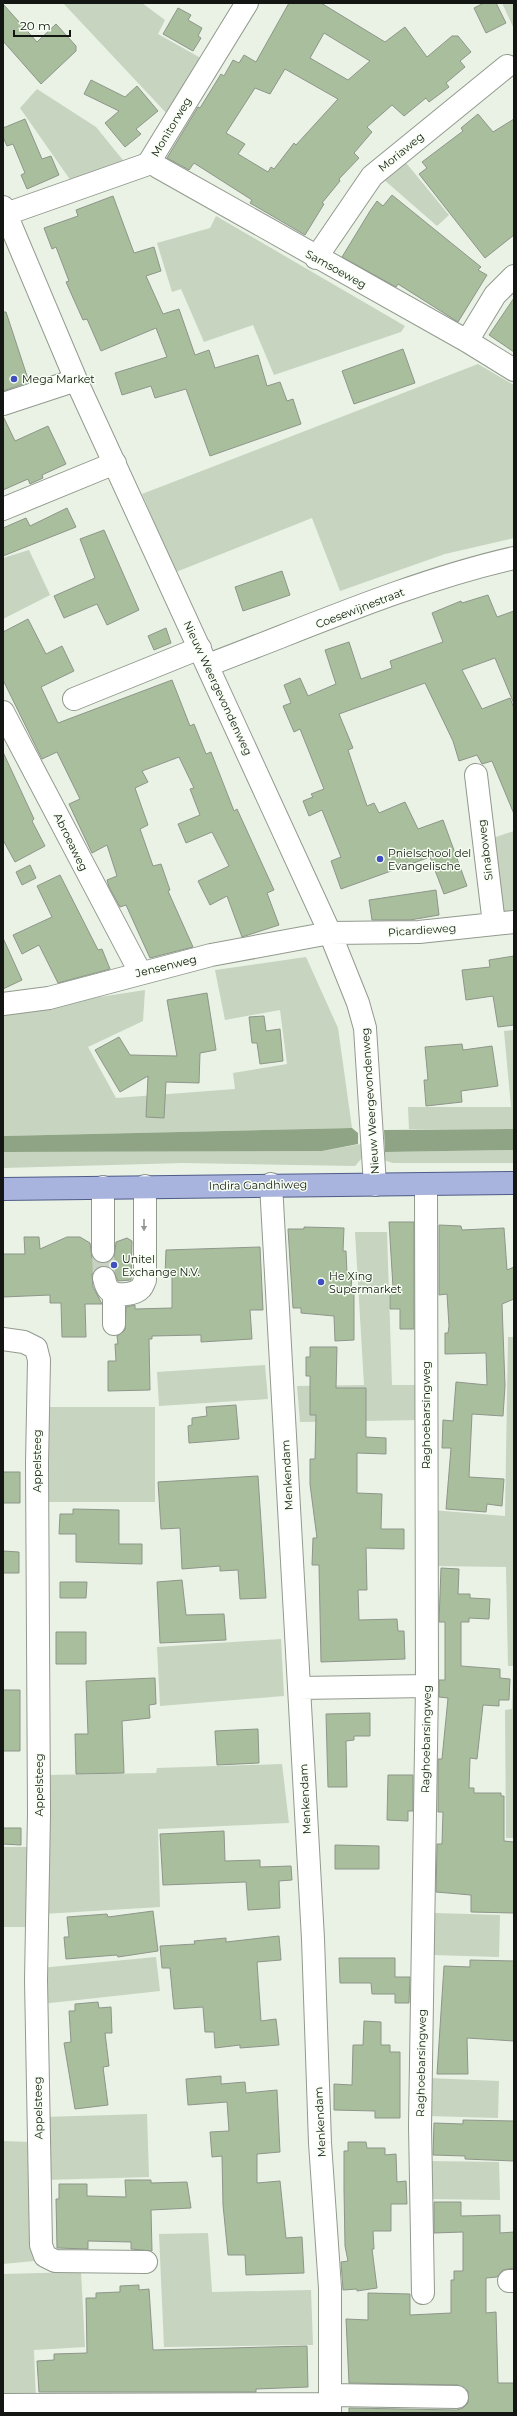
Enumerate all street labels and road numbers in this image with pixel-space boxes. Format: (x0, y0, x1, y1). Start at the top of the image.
street label: Monitorweg (148, 95, 194, 159)
street label: Moriaweg (375, 129, 427, 175)
street label: Samsoeweg (303, 247, 369, 291)
street label: Coesewijnestraat (314, 584, 407, 631)
street label: Nieuw Weergevondenweg (181, 618, 255, 758)
street label: Abroeaweg (51, 811, 91, 873)
street label: Sinaboweg (474, 819, 496, 881)
street label: Picardieweg (387, 921, 457, 939)
street label: Jensenweg (133, 952, 198, 981)
street label: Nieuw Weergevondenweg (358, 1027, 382, 1175)
street label: Indira Gandhiweg (209, 1177, 307, 1193)
street label: Raghoebarsingweg (419, 1361, 433, 1469)
street label: Appelsteeg (30, 1430, 44, 1492)
street label: Menkendam (278, 1439, 296, 1511)
street label: Raghoebarsingweg (418, 1685, 434, 1793)
street label: Appelsteeg (32, 1754, 46, 1816)
street label: Menkendam (296, 1763, 314, 1835)
street label: Raghoebarsingweg (413, 2009, 429, 2117)
street label: Appelsteeg (30, 2076, 46, 2140)
street label: Menkendam (311, 2086, 329, 2158)

